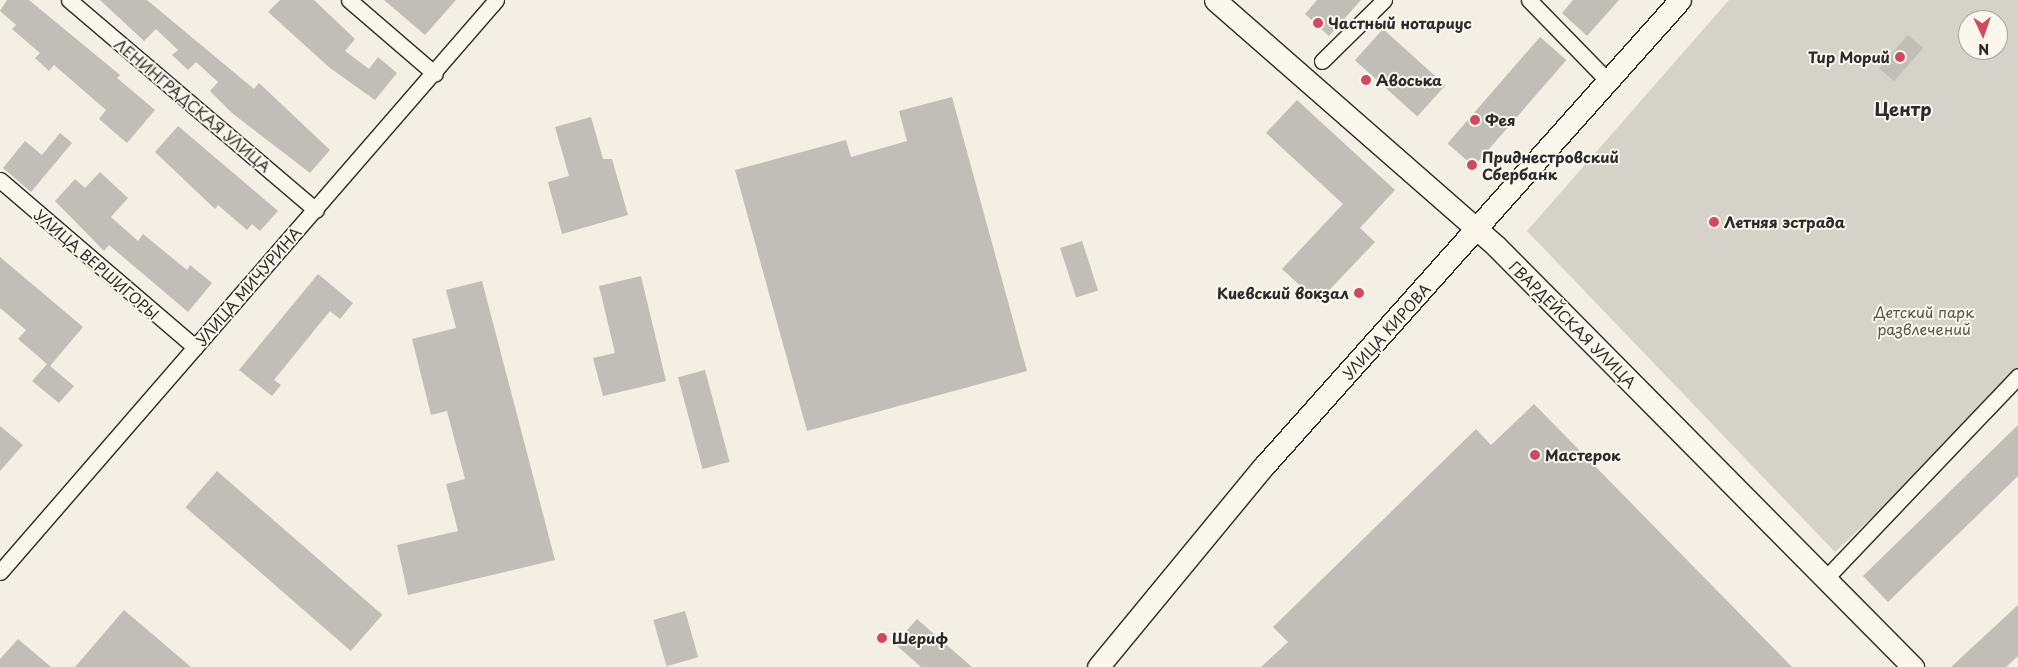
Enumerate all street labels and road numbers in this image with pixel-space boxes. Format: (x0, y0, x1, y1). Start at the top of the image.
street label: ЛЕНИНГРАДСКАЯ УЛИЦА (111, 35, 275, 175)
street label: УЛИЦА ВЕРШИГОРЫ (31, 205, 163, 323)
street label: УЛИЦА МИЧУРИНА (191, 223, 305, 349)
street label: ГВАРДЕЙСКАЯ УЛИЦА (1506, 257, 1640, 391)
street label: УЛИЦА КИРОВА (1338, 279, 1434, 383)

